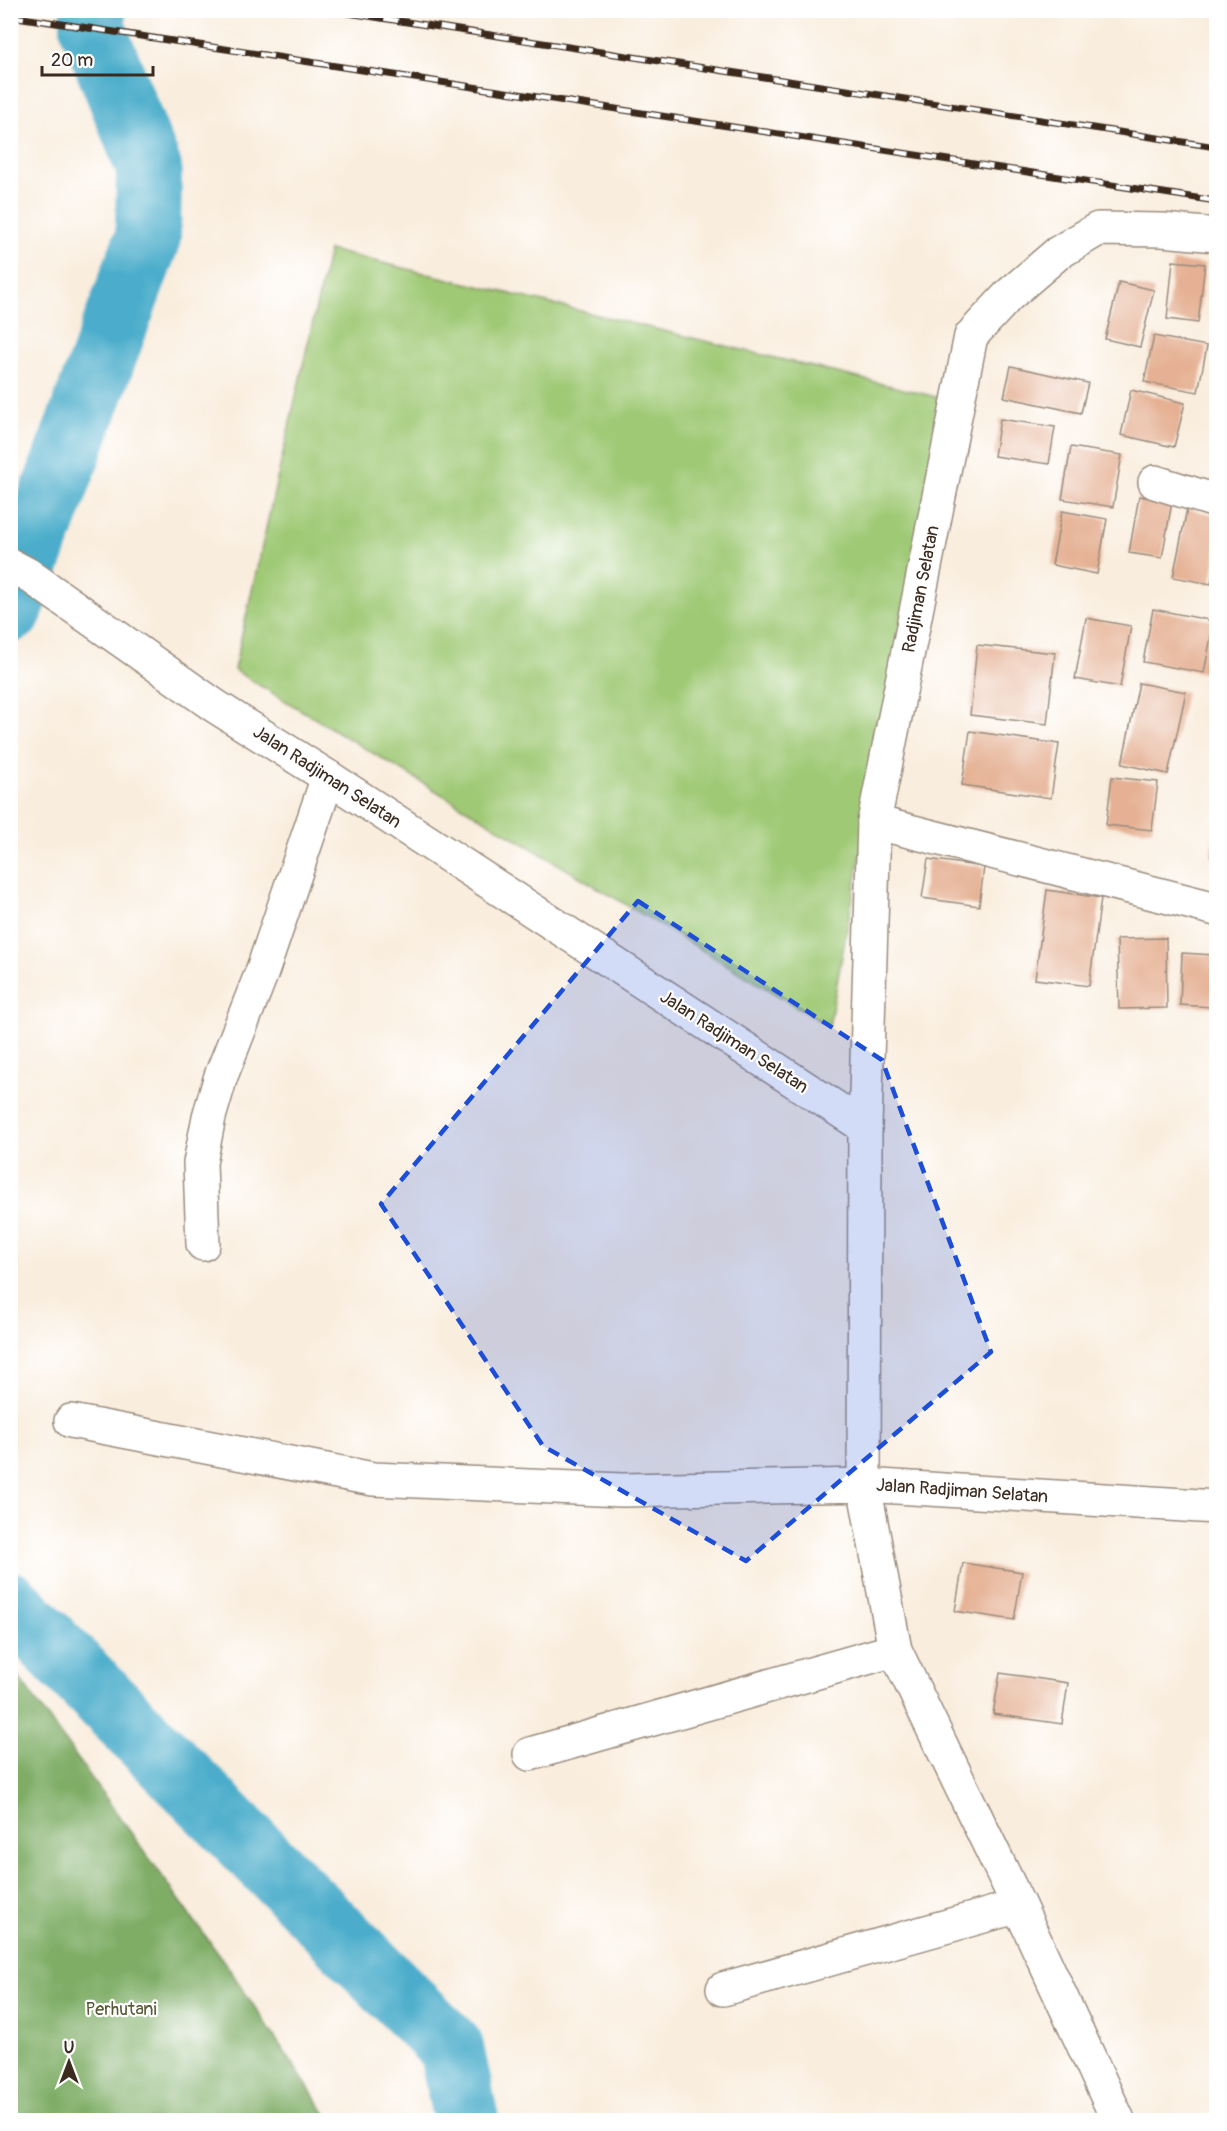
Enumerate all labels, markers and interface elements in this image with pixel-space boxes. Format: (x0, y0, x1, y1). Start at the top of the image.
scale bar (42, 39, 153, 77)
text: 20 m (51, 49, 93, 72)
street label: Radjiman Selatan (897, 523, 945, 655)
street label: Jalan Radjiman Selatan (248, 720, 406, 834)
street label: Jalan Radjiman Selatan (655, 985, 813, 1099)
street label: Jalan Radjiman Selatan (875, 1474, 1049, 1508)
park label: Perhutani (85, 1998, 157, 2021)
north arrow (39, 2032, 99, 2092)
text: U (64, 2038, 75, 2058)

